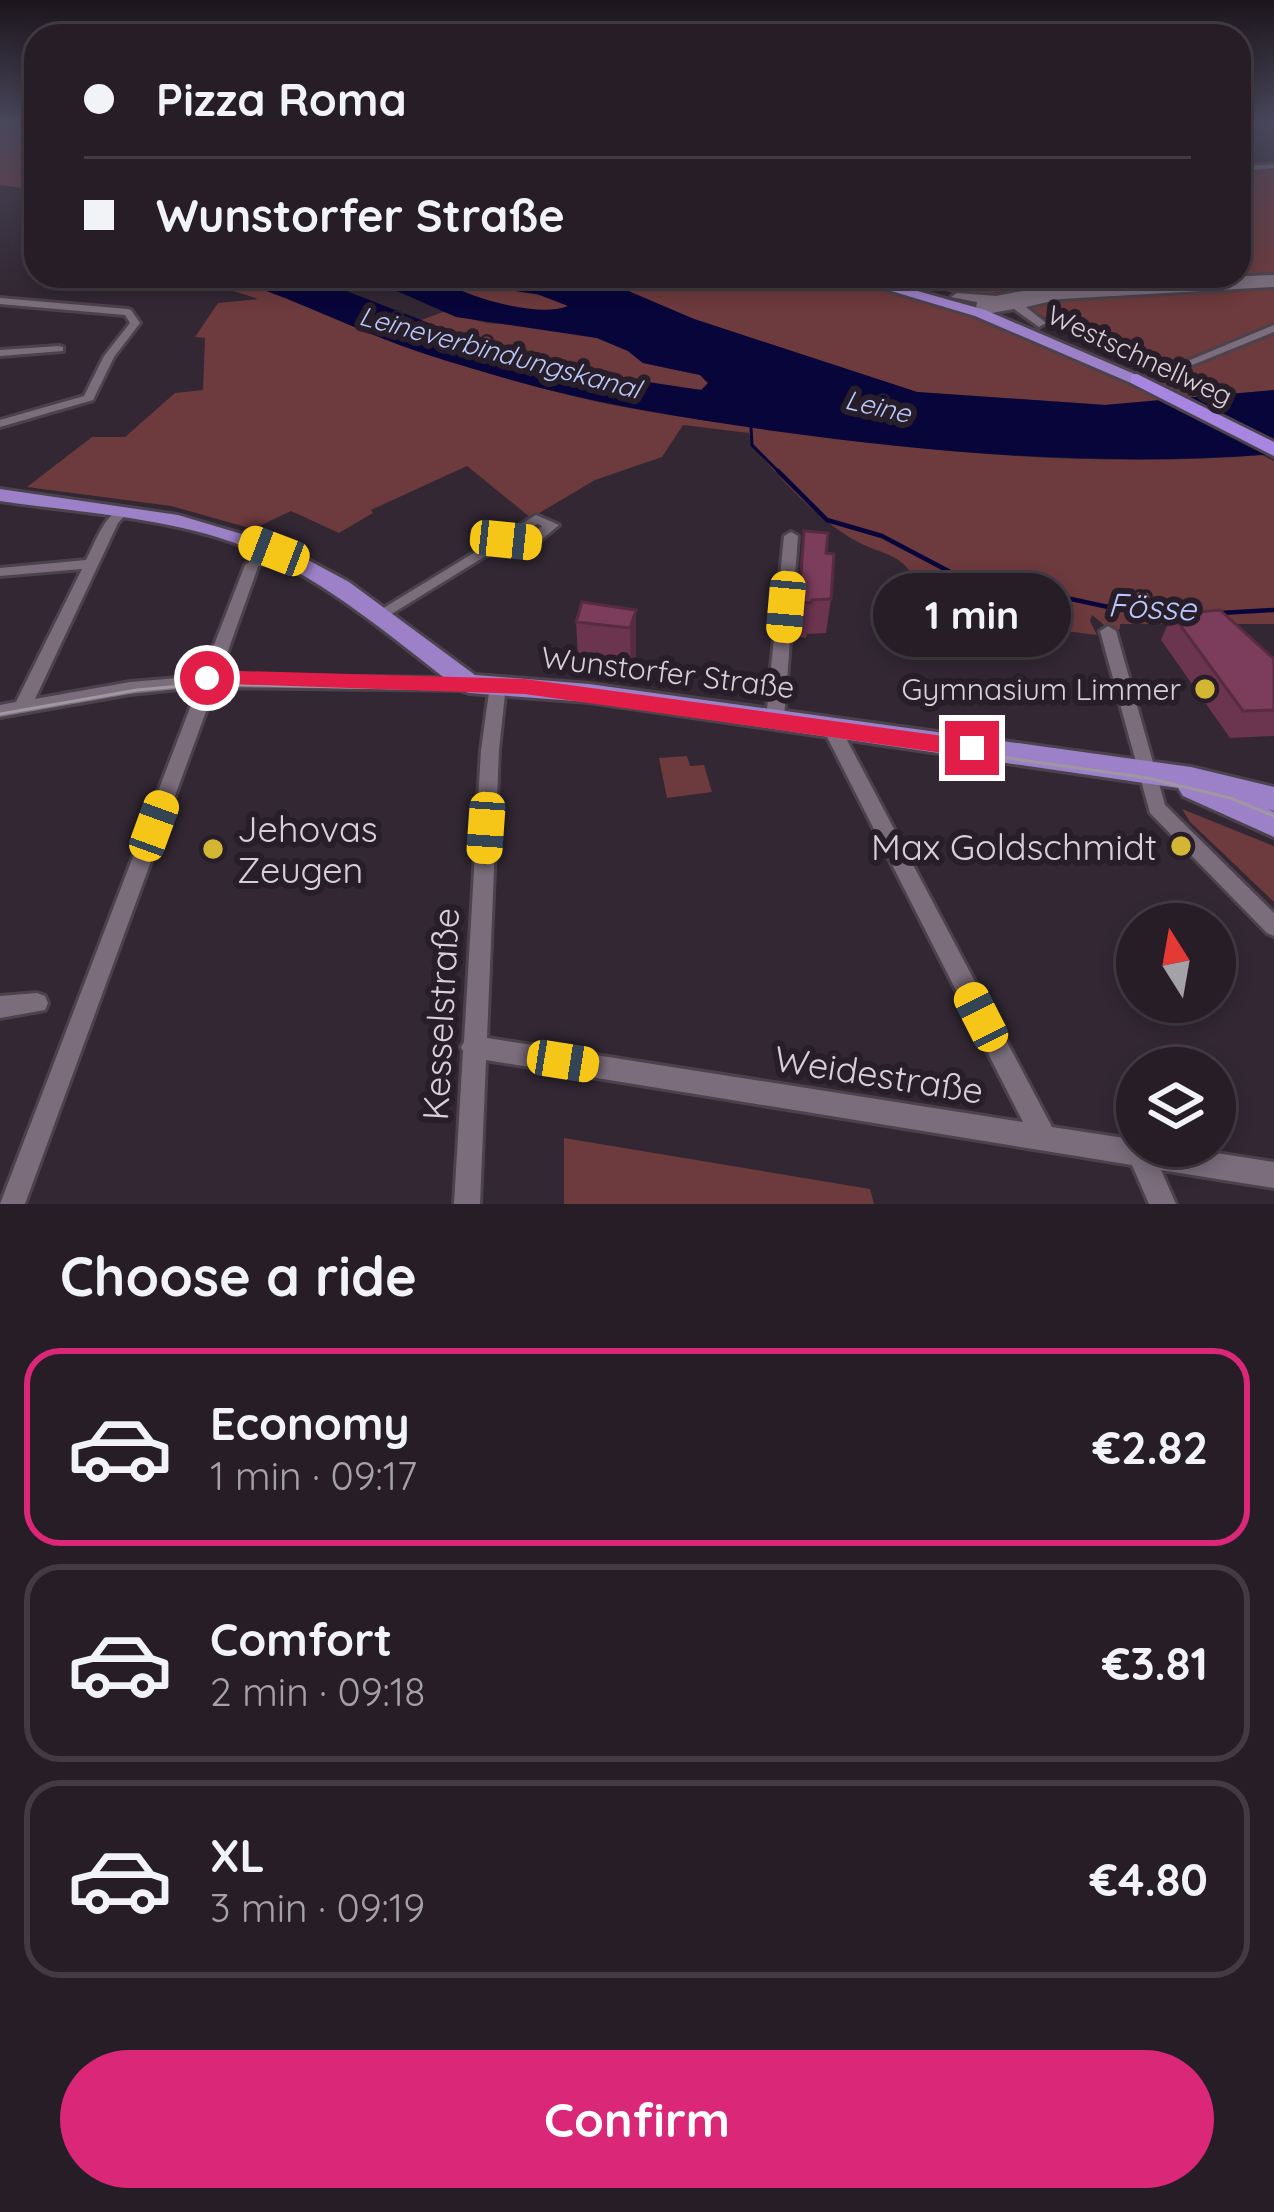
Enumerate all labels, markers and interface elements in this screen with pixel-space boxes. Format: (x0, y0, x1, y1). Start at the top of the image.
text: Pizza Roma (156, 71, 407, 127)
text: Wunstorfer Straße (156, 187, 565, 243)
street label: Westschnellweg (1042, 297, 1238, 413)
water label: Leineverbindungskanal (356, 298, 647, 407)
water label: Leine (842, 382, 916, 430)
car (468, 518, 544, 562)
car (234, 521, 314, 581)
car (765, 570, 807, 644)
callout: 1 min (873, 574, 1071, 658)
water label: Fösse (1107, 583, 1198, 629)
text: 1 min (925, 590, 1019, 639)
street label: Wunstorfer Straße (539, 638, 797, 706)
route start (180, 651, 234, 705)
place label: Gymnasium Limmer (902, 670, 1181, 708)
marker: Gymnasium Limmer (1192, 676, 1218, 702)
route end (945, 721, 999, 775)
car (125, 786, 183, 866)
car (466, 791, 506, 865)
place label: Jehovas Zeugen (237, 806, 378, 892)
place label: Max Goldschmidt (871, 824, 1157, 869)
marker: Max Goldschmidt (1168, 833, 1194, 859)
marker: Jehovas Zeugen (200, 836, 226, 862)
north arrow (1116, 903, 1236, 1023)
map controls (1116, 903, 1236, 1167)
street label: Kesselstraße (412, 907, 468, 1121)
car (949, 977, 1013, 1057)
street label: Weidestraße (771, 1035, 987, 1113)
car (525, 1038, 601, 1084)
button: layers (1116, 1047, 1236, 1167)
text: Choose a ride (60, 1242, 417, 1310)
icon: car (66, 1393, 174, 1501)
text: Economy (210, 1395, 410, 1451)
text: €2.82 (1093, 1419, 1208, 1475)
text: 1 min · 09:17 (210, 1451, 417, 1500)
icon: car (66, 1609, 174, 1717)
text: Comfort (210, 1611, 392, 1667)
text: €3.81 (1102, 1635, 1208, 1691)
text: 2 min · 09:18 (210, 1667, 425, 1716)
icon: car (66, 1825, 174, 1933)
text: XL (210, 1827, 265, 1883)
text: €4.80 (1090, 1851, 1208, 1907)
text: 3 min · 09:19 (210, 1883, 425, 1932)
button: Confirm (60, 2050, 1214, 2188)

